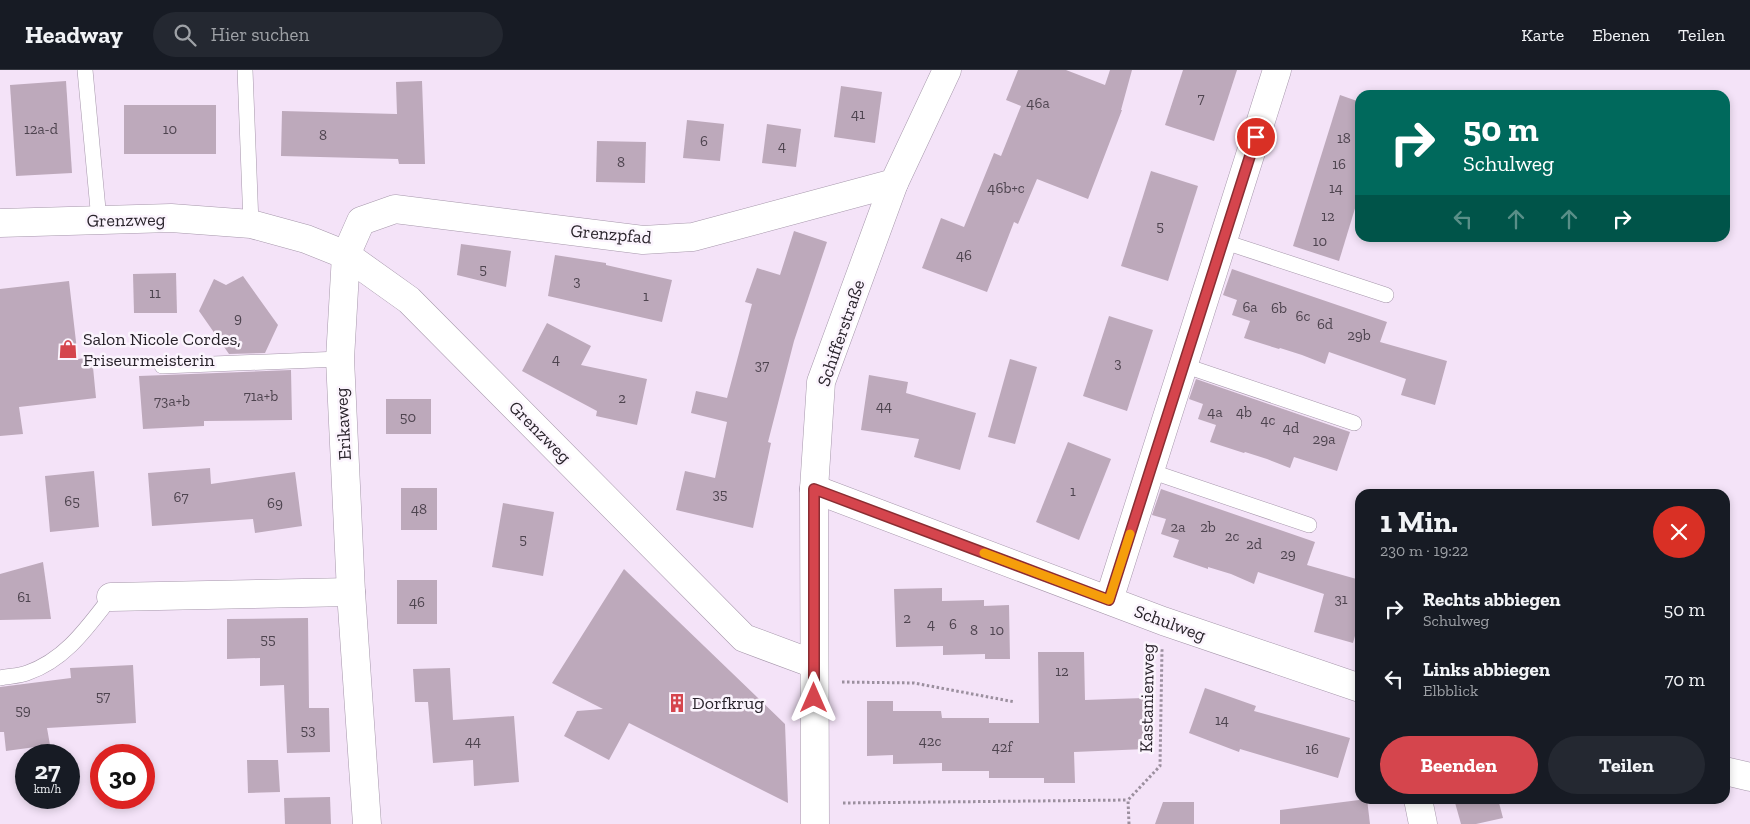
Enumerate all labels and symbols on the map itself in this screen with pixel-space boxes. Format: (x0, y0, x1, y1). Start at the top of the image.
house number: 7 (1197, 89, 1205, 107)
house number: 46a (1026, 94, 1050, 112)
house number: 41 (851, 105, 865, 123)
pin (1235, 116, 1277, 158)
house number: 12a-d (24, 120, 59, 138)
house number: 10 (163, 120, 177, 138)
house number: 8 (319, 126, 327, 144)
house number: 18 (1337, 129, 1351, 147)
house number: 6 (700, 132, 708, 150)
house number: 4 (778, 137, 786, 155)
house number: 8 (617, 153, 625, 171)
house number: 16 (1332, 155, 1346, 173)
house number: 46b+c (987, 179, 1025, 197)
house number: 14 (1329, 179, 1343, 197)
house number: 12 (1321, 207, 1335, 225)
street label: Grenzweg (86, 208, 166, 232)
house number: 5 (1156, 217, 1164, 235)
street label: Grenzpfad (570, 219, 653, 249)
house number: 10 (1313, 232, 1327, 250)
house number: 46 (956, 246, 972, 264)
house number: 5 (479, 260, 487, 278)
house number: 3 (573, 272, 581, 290)
street label: Schifferstraße (812, 277, 870, 389)
house number: 11 (149, 284, 161, 302)
house number: 1 (643, 287, 649, 305)
house number: 6a (1242, 298, 1258, 316)
house number: 6b (1271, 299, 1287, 317)
house number: 6c (1296, 307, 1311, 325)
house number: 9 (234, 309, 242, 327)
house number: 6d (1317, 315, 1334, 333)
house number: 29b (1347, 326, 1371, 344)
place label: Salon Nicole Cordes, Friseurmeisterin (83, 328, 241, 371)
shop icon: Salon Nicole Cordes, Friseurmeisterin (57, 338, 79, 360)
house number: 4 (552, 350, 560, 368)
house number: 3 (1114, 354, 1122, 372)
house number: 37 (755, 356, 769, 374)
house number: 71a+b (244, 387, 278, 405)
street label: Erikaweg (330, 387, 356, 461)
house number: 2 (618, 389, 626, 407)
house number: 73a+b (154, 392, 190, 410)
street label: Grenzweg (504, 396, 576, 468)
house number: 44 (876, 397, 892, 415)
house number: 4a (1207, 403, 1223, 421)
house number: 4b (1236, 403, 1252, 421)
house number: 50 (400, 408, 416, 426)
house number: 4c (1260, 411, 1276, 429)
house number: 4d (1283, 419, 1300, 437)
house number: 29a (1313, 430, 1335, 448)
house number: 1 (1070, 482, 1076, 500)
house number: 35 (712, 485, 728, 503)
house number: 67 (173, 488, 189, 506)
house number: 65 (64, 492, 80, 510)
house number: 69 (267, 494, 283, 512)
house number: 48 (411, 500, 427, 518)
house number: 2a (1171, 518, 1185, 536)
house number: 2b (1200, 518, 1216, 536)
house number: 2c (1225, 527, 1239, 545)
house number: 5 (519, 530, 527, 548)
house number: 2d (1246, 535, 1263, 553)
house number: 29 (1280, 545, 1296, 563)
house number: 61 (17, 588, 31, 606)
house number: 31 (1334, 590, 1348, 608)
house number: 46 (409, 593, 425, 611)
street label: Schulweg (1131, 600, 1209, 646)
house number: 2 (903, 609, 911, 627)
house number: 4 (927, 615, 935, 633)
house number: 6 (949, 615, 957, 633)
house number: 8 (970, 621, 978, 639)
house number: 10 (990, 621, 1004, 639)
house number: 55 (260, 630, 276, 648)
street label: Kastanienweg (1135, 643, 1159, 753)
house number: 12 (1055, 662, 1069, 680)
position arrow (787, 671, 839, 723)
house number: 57 (96, 687, 110, 705)
building icon: Dorfkrug (666, 692, 688, 714)
place label: Dorfkrug (692, 692, 764, 714)
house number: 59 (15, 701, 31, 719)
house number: 14 (1215, 711, 1229, 729)
house number: 53 (300, 721, 316, 739)
house number: 44 (465, 732, 481, 750)
house number: 42c (919, 732, 941, 750)
house number: 42f (992, 738, 1014, 756)
house number: 16 (1305, 740, 1319, 758)
speed limit sign: 30 (90, 744, 155, 809)

